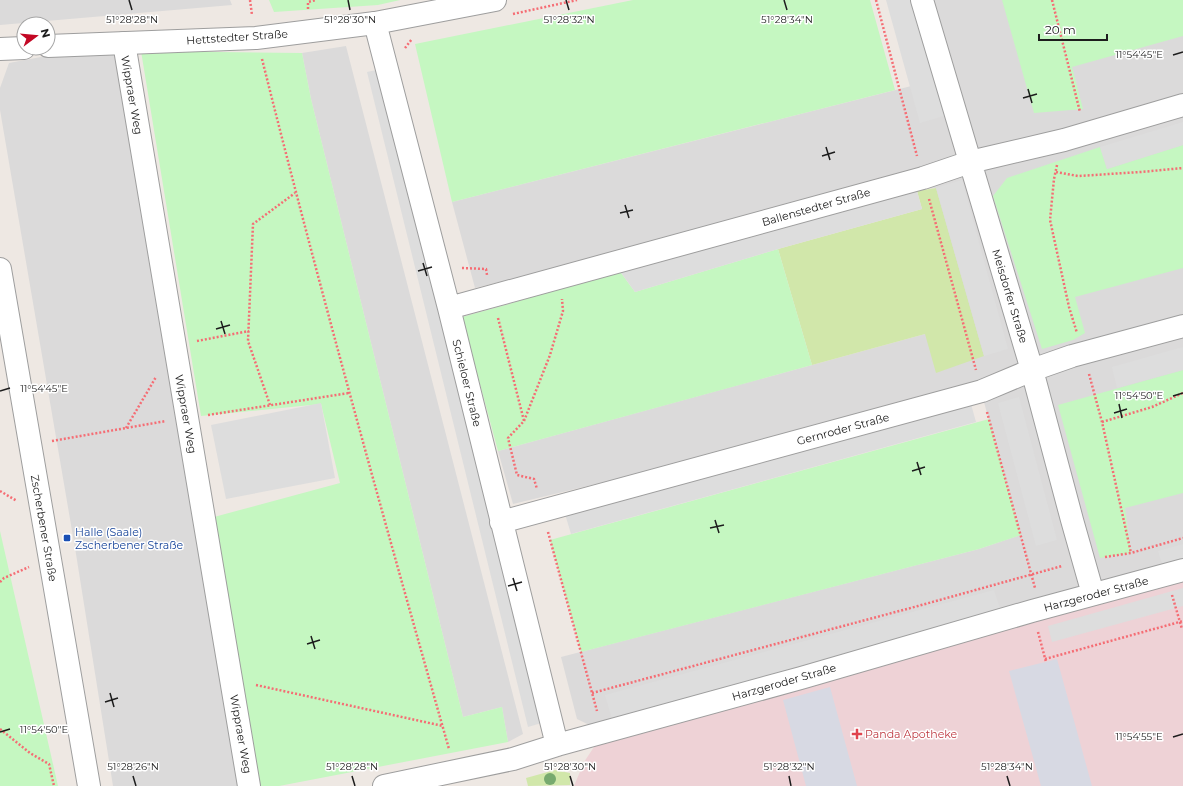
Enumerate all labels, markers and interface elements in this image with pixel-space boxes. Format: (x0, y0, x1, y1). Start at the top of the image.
text: 51°28'28"N (106, 13, 158, 26)
text: 51°28'30"N (324, 13, 376, 26)
text: 51°28'32"N (543, 13, 595, 26)
text: 51°28'34"N (761, 13, 813, 26)
north arrow (16, 16, 56, 56)
scale bar (1039, 16, 1107, 42)
text: 20 m (1045, 22, 1076, 37)
street label: Hettstedter Straße (186, 26, 289, 48)
text: N (38, 27, 54, 39)
text: 11°54'45"E (1115, 48, 1163, 61)
street label: Wippraer Weg (118, 54, 146, 136)
street label: Ballenstedter Straße (760, 185, 872, 229)
street label: Meisdorfer Straße (989, 247, 1031, 345)
street label: Schieloer Straße (449, 338, 485, 428)
street label: Wippraer Weg (172, 373, 200, 455)
text: 11°54'45"E (20, 382, 68, 395)
text: 11°54'50"E (1115, 389, 1163, 402)
street label: Gernroder Straße (795, 410, 891, 448)
street label: Zscherbener Straße (28, 474, 60, 583)
place label: Halle (Saale) Zscherbener Straße (75, 525, 184, 552)
marker: Halle (Saale) Zscherbener Straße (62, 533, 72, 543)
street label: Harzgeroder Straße (1042, 573, 1150, 615)
street label: Harzgeroder Straße (730, 660, 838, 704)
street label: Wippraer Weg (227, 693, 255, 775)
text: 11°54'50"E (20, 723, 68, 736)
place label: Panda Apotheke (865, 727, 958, 741)
marker: Panda Apotheke (852, 729, 862, 739)
text: 11°54'55"E (1115, 730, 1163, 743)
text: 51°28'26"N (107, 760, 159, 773)
text: 51°28'28"N (326, 760, 378, 773)
text: 51°28'30"N (544, 760, 596, 773)
text: 51°28'32"N (763, 760, 815, 773)
text: 51°28'34"N (981, 760, 1033, 773)

